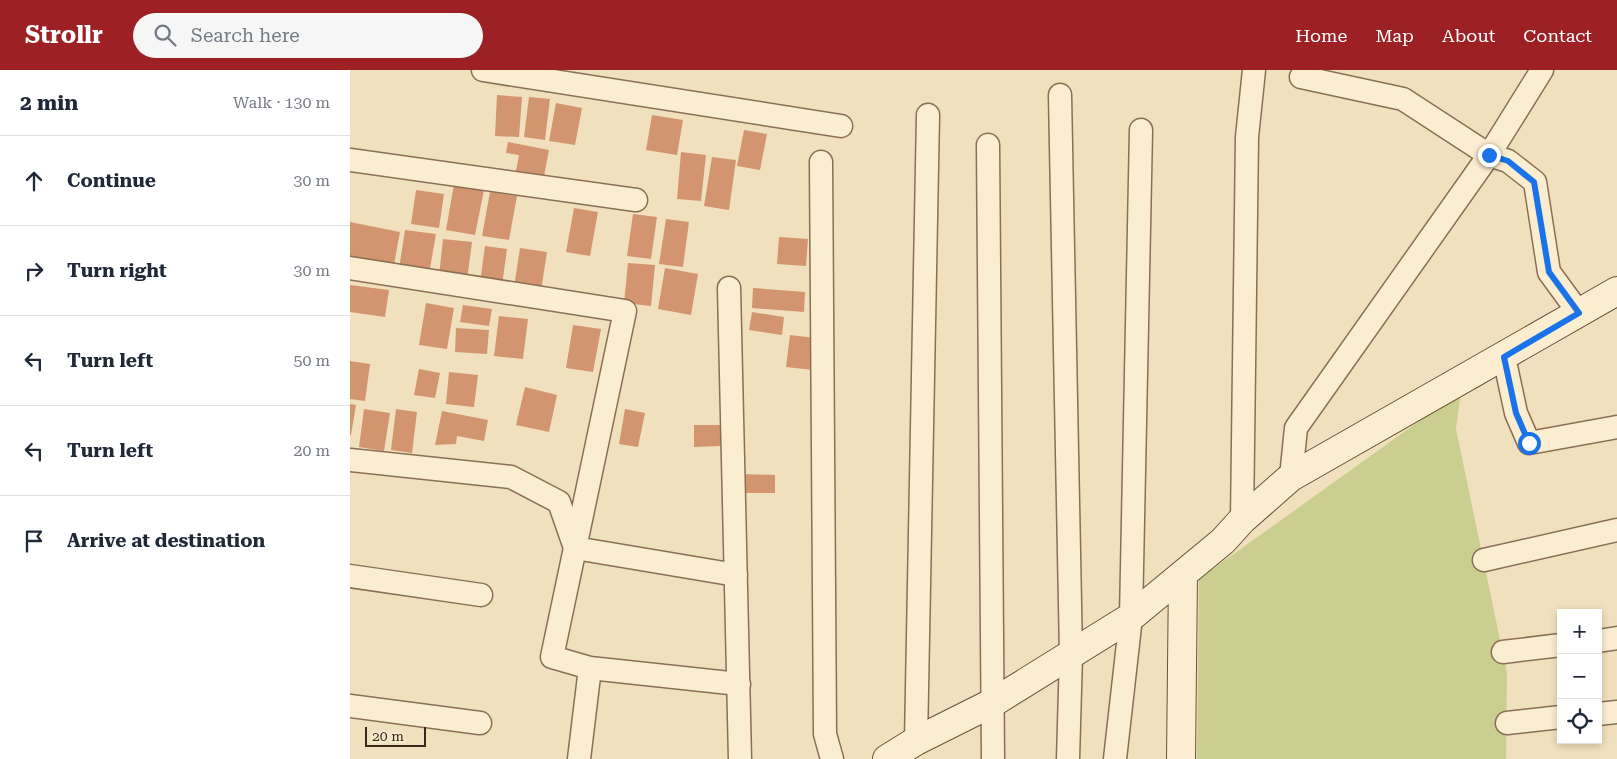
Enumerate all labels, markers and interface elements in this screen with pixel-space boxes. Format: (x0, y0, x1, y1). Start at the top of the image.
search box (133, 13, 483, 58)
text: Strollr (25, 21, 103, 49)
icon: search (151, 21, 179, 49)
text: Search here (191, 24, 300, 47)
text: Home (1295, 25, 1347, 46)
text: Map (1375, 25, 1414, 46)
text: About (1442, 25, 1495, 46)
text: Contact (1523, 25, 1592, 46)
text: 2 min (20, 91, 78, 115)
text: Walk · 130 m (233, 93, 330, 112)
route end (1478, 144, 1501, 167)
icon: ahead (20, 167, 48, 195)
text: Continue (67, 169, 156, 192)
text: 30 m (293, 171, 330, 190)
icon: right (20, 257, 48, 285)
text: Turn right (67, 259, 167, 282)
text: 30 m (293, 261, 330, 280)
icon: left (20, 347, 48, 375)
text: Turn left (67, 349, 153, 372)
text: 50 m (293, 351, 330, 370)
route start (1518, 432, 1541, 455)
icon: left (20, 437, 48, 465)
text: Turn left (67, 439, 153, 462)
text: 20 m (293, 441, 330, 460)
icon: arrive (20, 527, 48, 555)
text: Arrive at destination (67, 529, 265, 552)
map controls (1557, 609, 1602, 744)
button: + (1557, 609, 1602, 654)
button: − (1557, 654, 1602, 699)
button: locate (1557, 699, 1602, 744)
scale bar (365, 724, 426, 747)
text: 20 m (372, 728, 404, 744)

